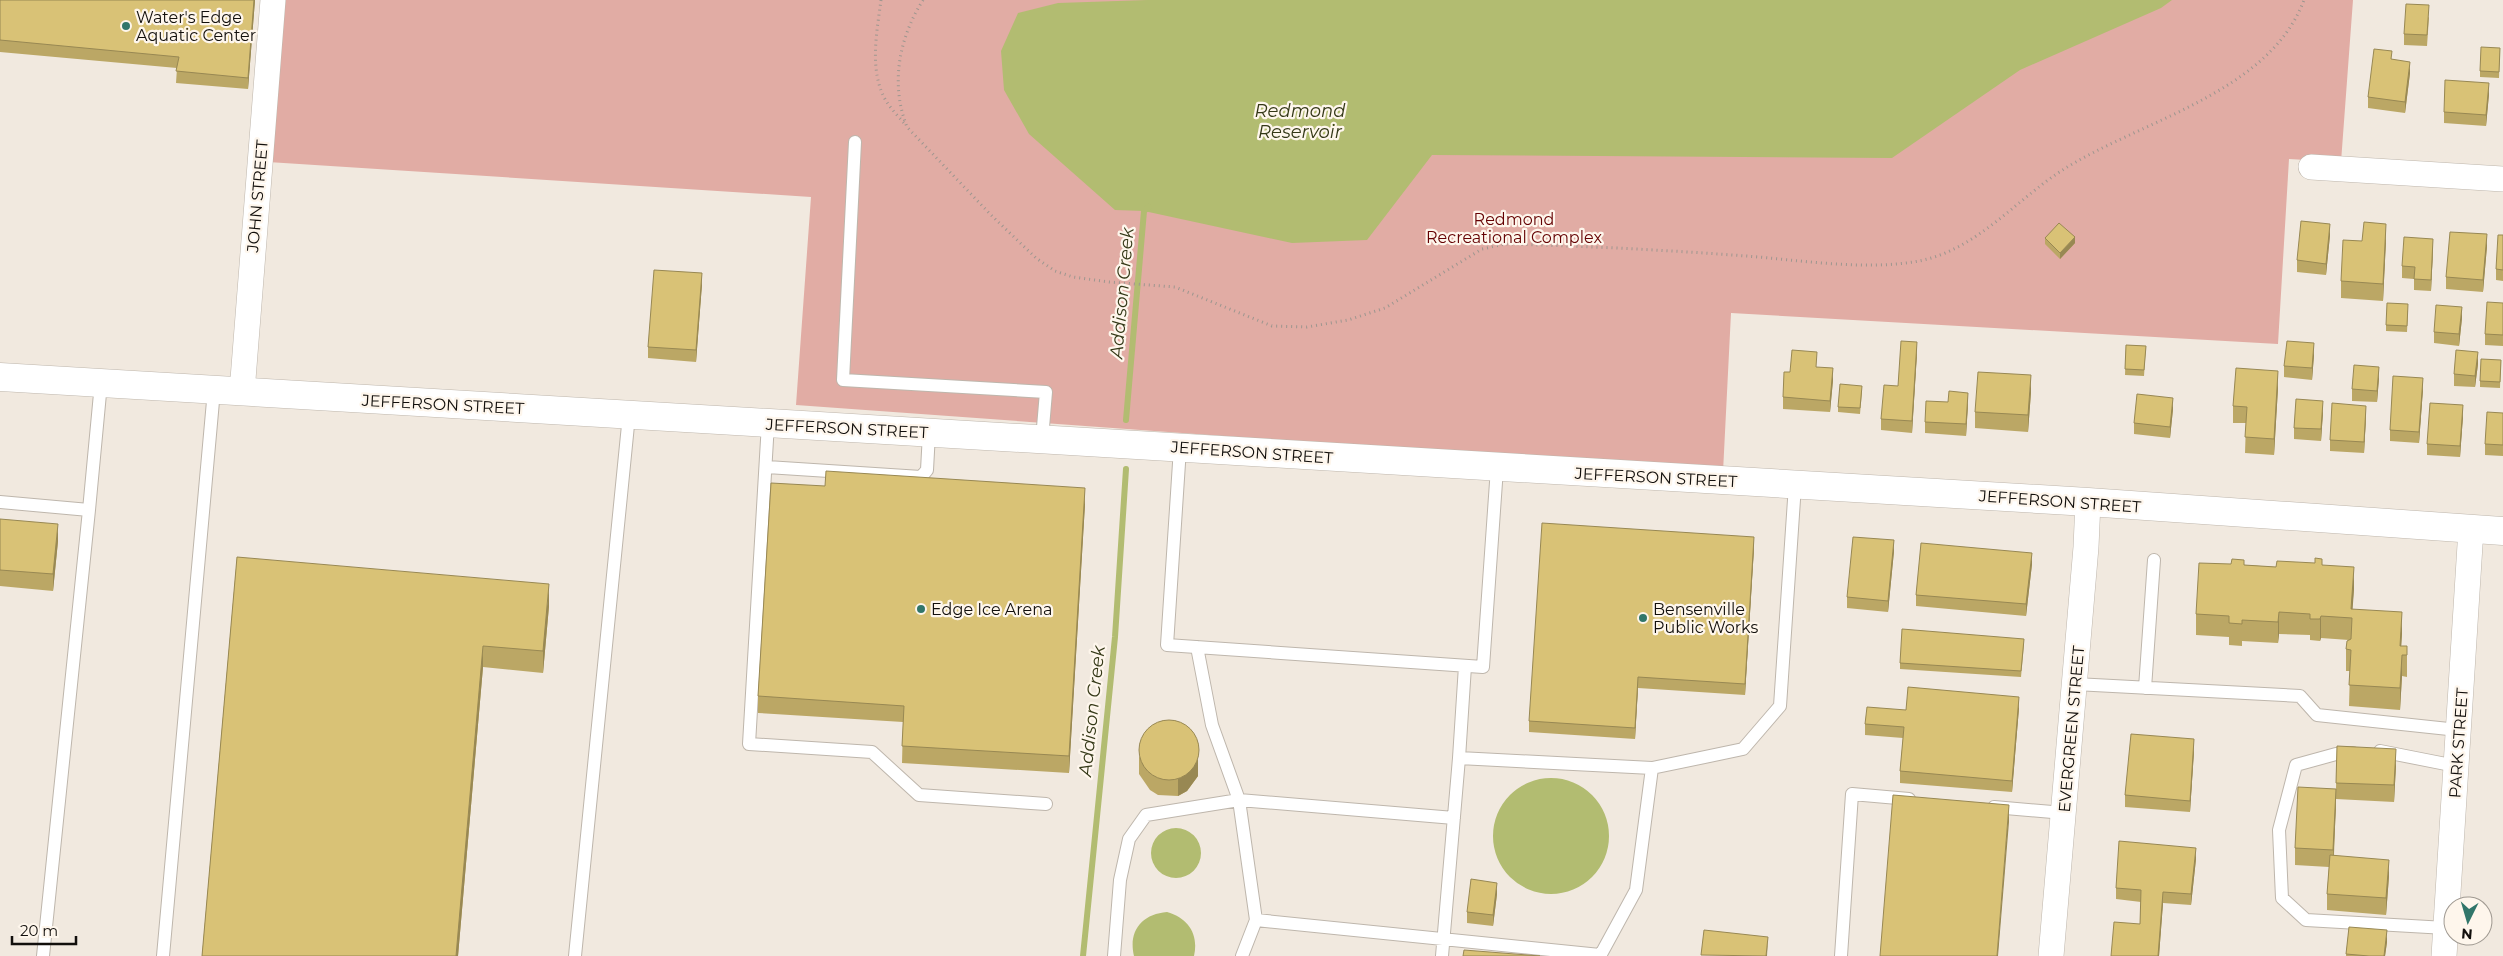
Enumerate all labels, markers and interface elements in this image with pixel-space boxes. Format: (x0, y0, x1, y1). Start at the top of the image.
place label: Water's Edge Aquatic Center (136, 8, 256, 45)
marker: Water's Edge Aquatic Center (120, 20, 132, 32)
water label: Redmond Reservoir (1255, 100, 1346, 143)
street label: JOHN STREET (243, 138, 272, 254)
park label: Redmond Recreational Complex (1426, 210, 1602, 247)
water label: Addison Creek (1105, 225, 1139, 360)
street label: JEFFERSON STREET (360, 391, 526, 418)
street label: JEFFERSON STREET (764, 415, 930, 442)
street label: JEFFERSON STREET (1169, 437, 1335, 468)
street label: JEFFERSON STREET (1573, 464, 1739, 491)
street label: JEFFERSON STREET (1977, 486, 2143, 517)
place label: Edge Ice Arena (931, 600, 1052, 619)
place label: Bensenville Public Works (1653, 600, 1758, 637)
marker: Edge Ice Arena (915, 603, 927, 615)
marker: Bensenville Public Works (1637, 612, 1649, 624)
water label: Addison Creek (1074, 643, 1110, 778)
street label: EVERGREEN STREET (2055, 644, 2088, 813)
street label: PARK STREET (2445, 686, 2472, 799)
north arrow (2443, 896, 2493, 946)
scale bar (12, 914, 76, 946)
text: 20 m (20, 921, 58, 940)
text: N (2460, 924, 2473, 943)

